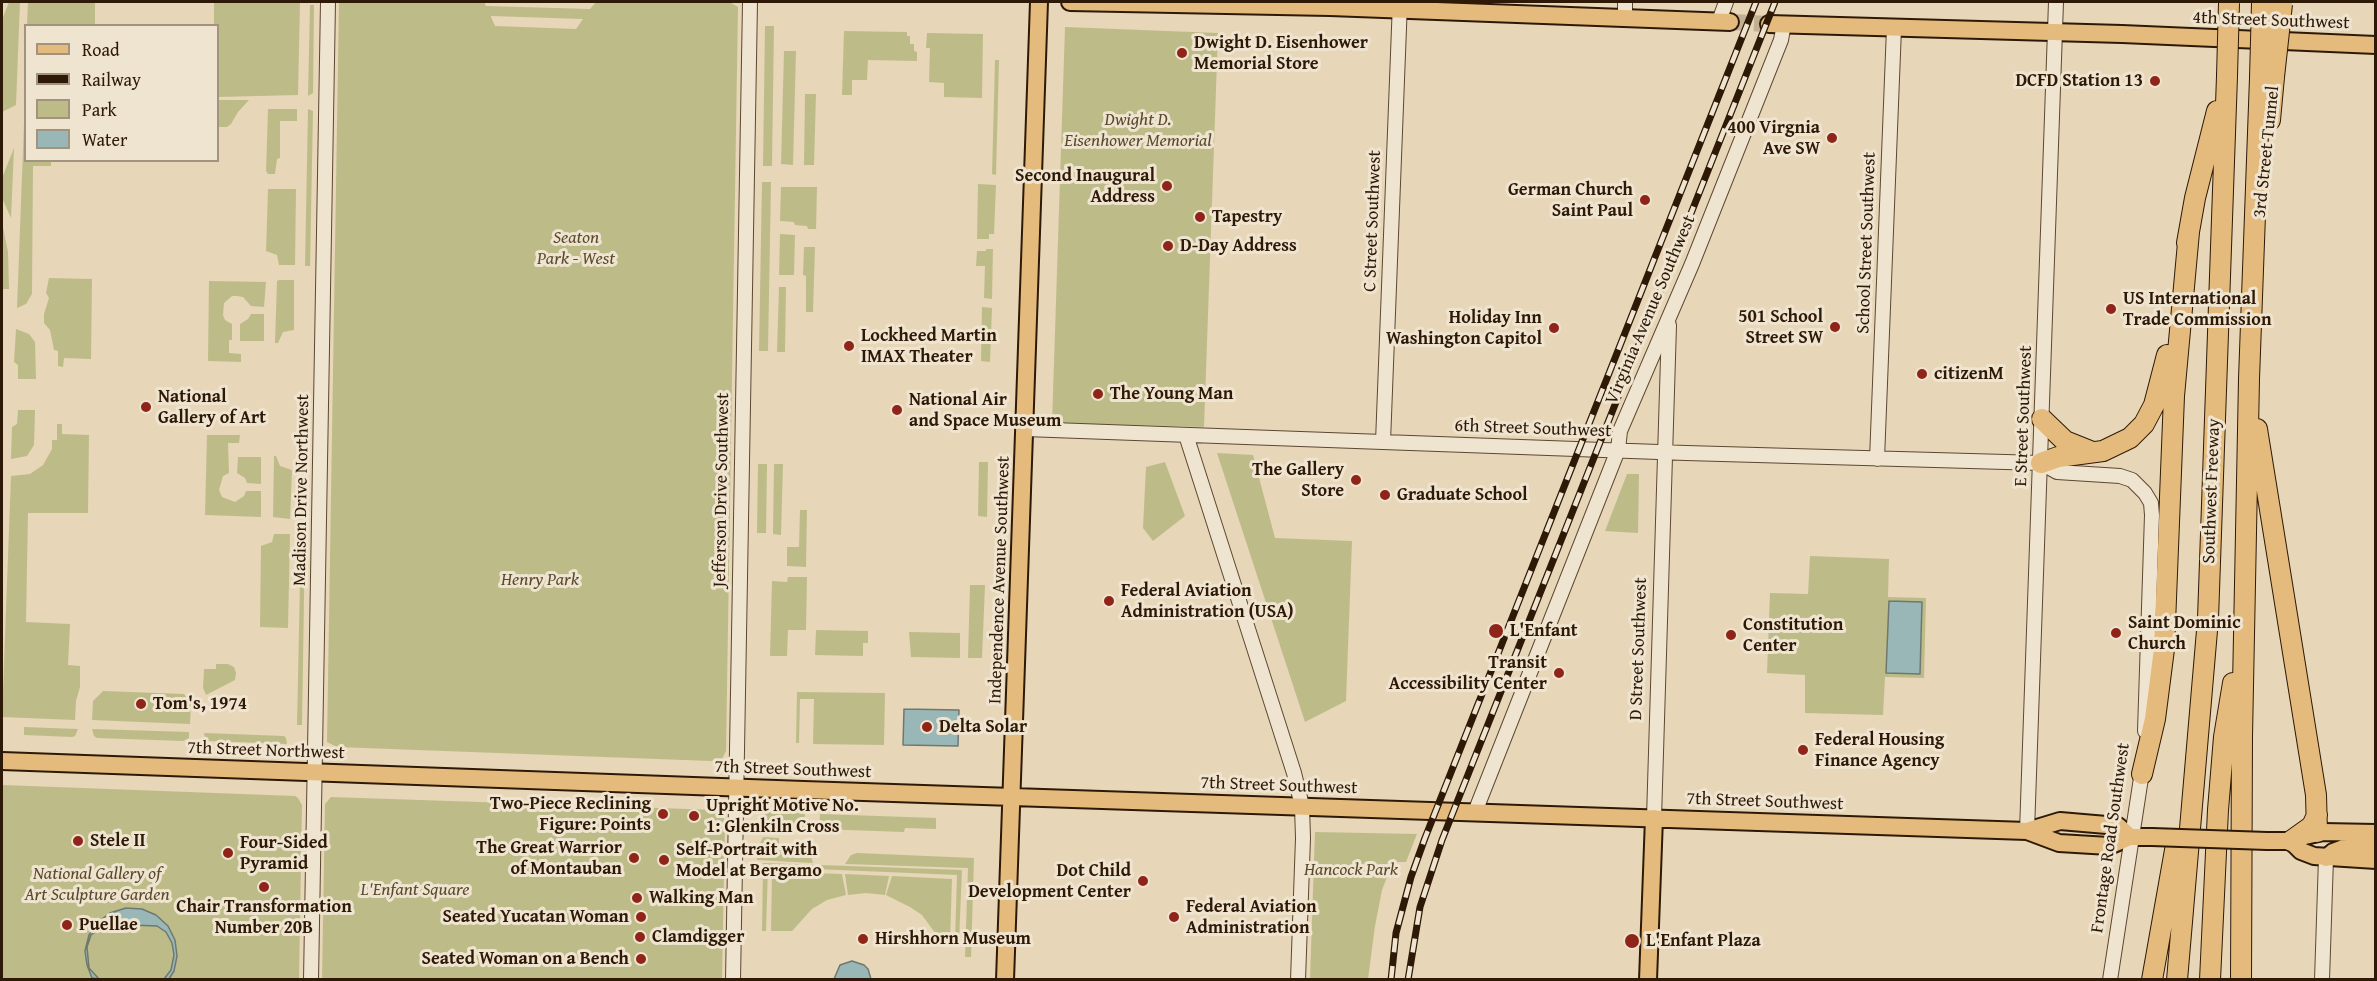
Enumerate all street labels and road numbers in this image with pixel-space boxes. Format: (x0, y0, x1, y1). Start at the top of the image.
street label: 4th Street Southwest (2192, 7, 2350, 35)
street label: 3rd Street Tunnel (2249, 85, 2285, 219)
street label: C Street Southwest (1360, 150, 1386, 292)
street label: School Street Southwest (1853, 152, 1881, 334)
street label: Virginia Avenue Southwest (1601, 212, 1701, 408)
street label: E Street Southwest (2011, 345, 2037, 487)
street label: Jefferson Drive Southwest (710, 392, 734, 588)
street label: Madison Drive Northwest (290, 394, 314, 586)
street label: 6th Street Southwest (1454, 415, 1612, 443)
street label: Southwest Freeway (2199, 418, 2225, 564)
street label: Independence Avenue Southwest (985, 456, 1015, 704)
street label: D Street Southwest (1626, 577, 1652, 721)
street label: 7th Street Northwest (187, 737, 345, 765)
street label: Frontage Road Southwest (2087, 742, 2135, 934)
street label: 7th Street Southwest (714, 756, 872, 784)
street label: 7th Street Southwest (1200, 772, 1358, 800)
street label: 7th Street Southwest (1686, 788, 1844, 816)

